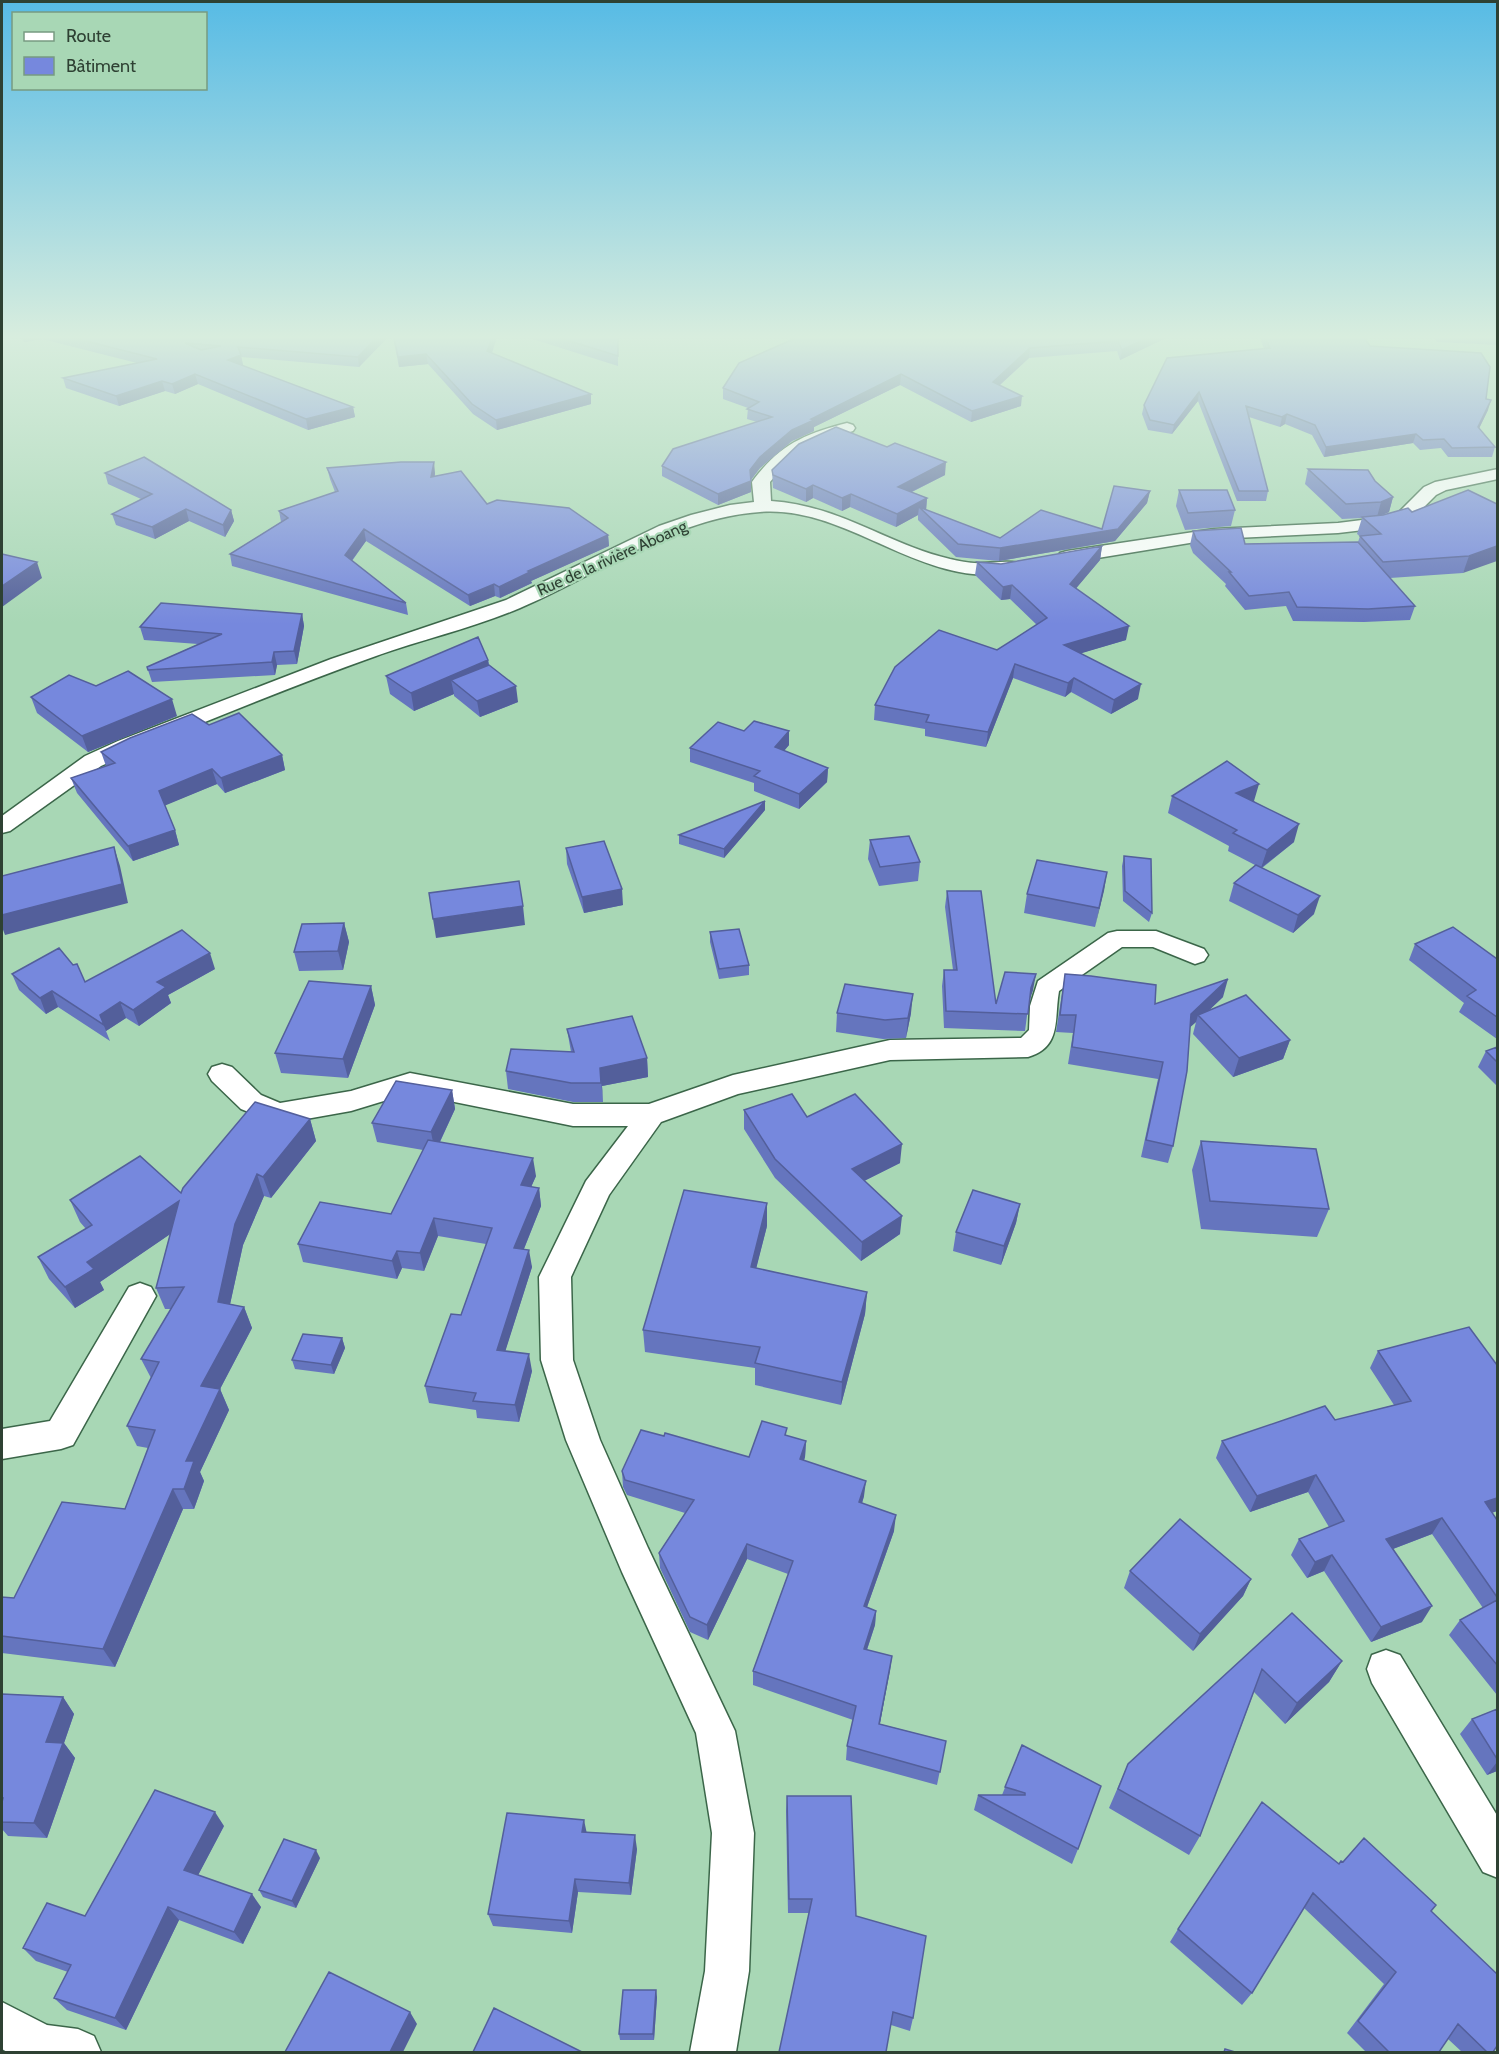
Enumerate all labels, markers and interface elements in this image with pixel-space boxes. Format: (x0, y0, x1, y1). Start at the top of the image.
legend (12, 12, 207, 90)
text: Route (66, 25, 111, 47)
text: Bâtiment (66, 55, 136, 77)
street label: Rue de la rivière Aboang (534, 516, 691, 600)

